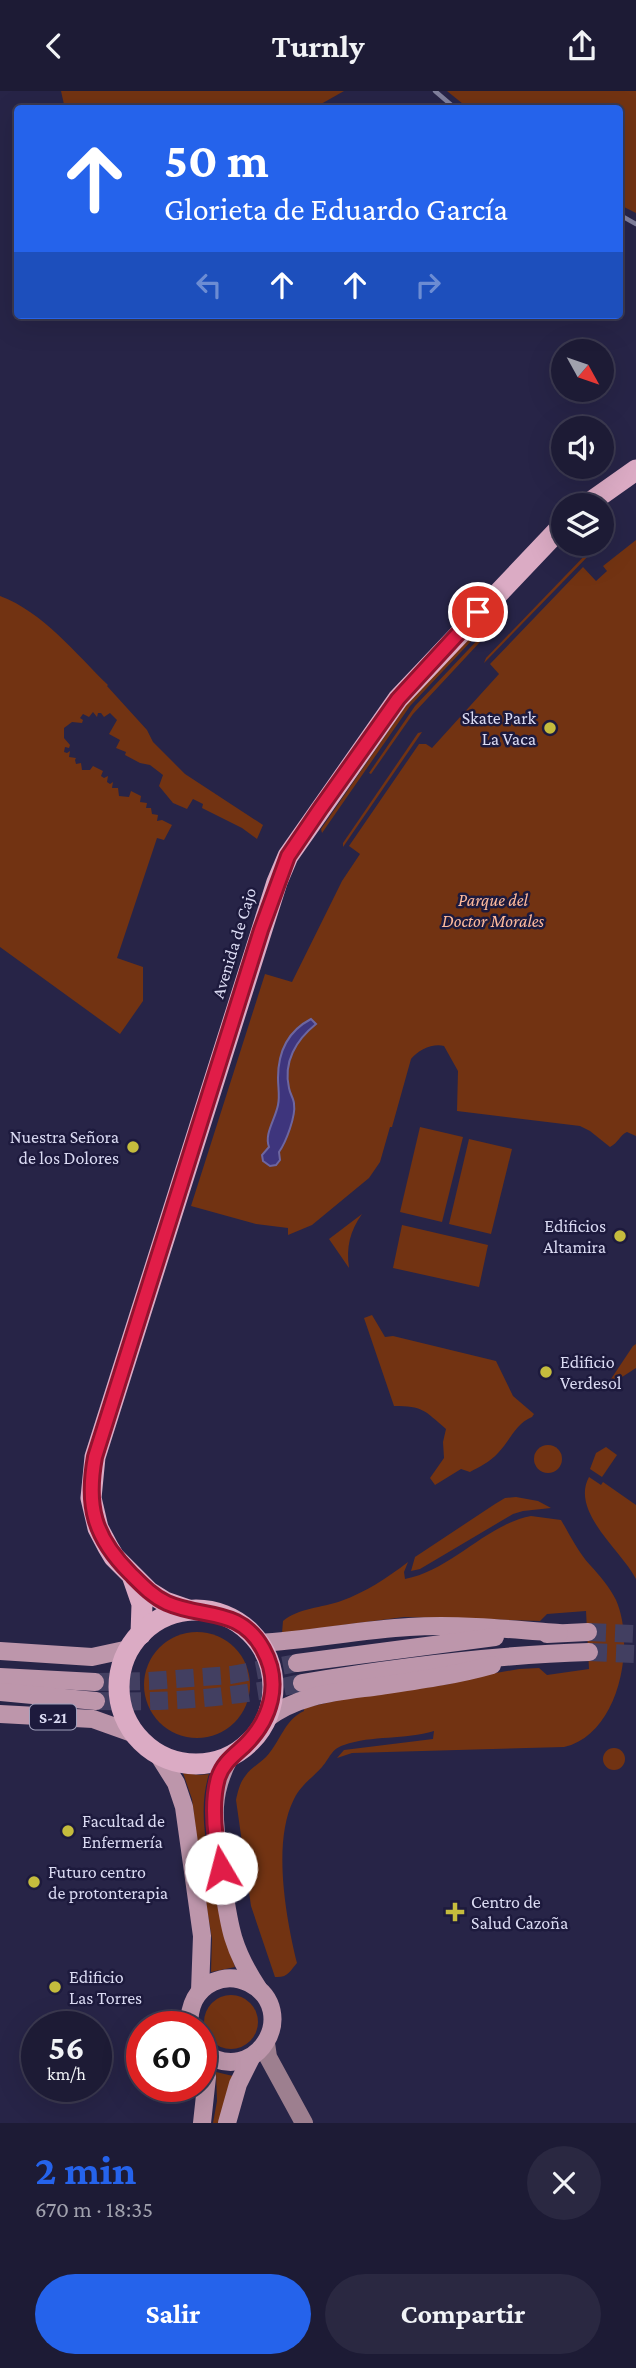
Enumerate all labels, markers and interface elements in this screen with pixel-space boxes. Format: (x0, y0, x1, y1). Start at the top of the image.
icon: back (35, 27, 73, 65)
icon: share (563, 27, 601, 65)
text: Turnly (271, 28, 365, 64)
icon: ahead (49, 133, 140, 224)
text: 50 m (164, 133, 269, 188)
text: Glorieta de Eduardo García (164, 191, 508, 227)
icon: left (190, 266, 228, 304)
icon: ahead (263, 266, 301, 304)
icon: ahead (336, 266, 374, 304)
icon: right (409, 266, 447, 304)
north arrow (551, 339, 614, 403)
map controls (551, 339, 614, 556)
button: sound (551, 416, 614, 479)
button: layers (551, 493, 614, 556)
pin (448, 582, 508, 642)
icon: arrive (459, 593, 497, 631)
place label: Skate Park La Vaca (462, 708, 536, 749)
marker: Skate Park La Vaca (542, 720, 558, 736)
street label: Avenida de Cajo (208, 885, 261, 1001)
park label: Parque del Doctor Morales (442, 890, 545, 931)
place label: Nuestra Señora de los Dolores (10, 1127, 119, 1168)
marker: Nuestra Señora de los Dolores (125, 1139, 141, 1155)
place label: Edificios Altamira (543, 1216, 606, 1257)
marker: Edificios Altamira (612, 1228, 628, 1244)
place label: Edificio Verdesol (560, 1352, 622, 1393)
marker: Edificio Verdesol (538, 1364, 554, 1380)
road number: S-21 (30, 1705, 76, 1729)
place label: Facultad de Enfermería (82, 1811, 165, 1852)
marker: Facultad de Enfermería (60, 1823, 76, 1839)
position arrow (184, 1831, 258, 1905)
place label: Futuro centro de protonterapia (48, 1862, 168, 1903)
marker: Futuro centro de protonterapia (26, 1874, 42, 1890)
place label: Centro de Salud Cazoña (471, 1892, 568, 1933)
marker: Centro de Salud Cazoña (445, 1902, 465, 1922)
place label: Edificio Las Torres (69, 1967, 142, 2008)
marker: Edificio Las Torres (47, 1979, 63, 1995)
speed limit sign: 60 (126, 2011, 217, 2102)
text: 56 (48, 2028, 85, 2067)
text: km/h (47, 2064, 86, 2084)
text: 2 min (35, 2146, 136, 2193)
button: close (527, 2146, 601, 2220)
text: 670 m · 18:35 (35, 2196, 153, 2222)
button: Salir (35, 2274, 311, 2354)
button: Compartir (325, 2274, 601, 2354)

